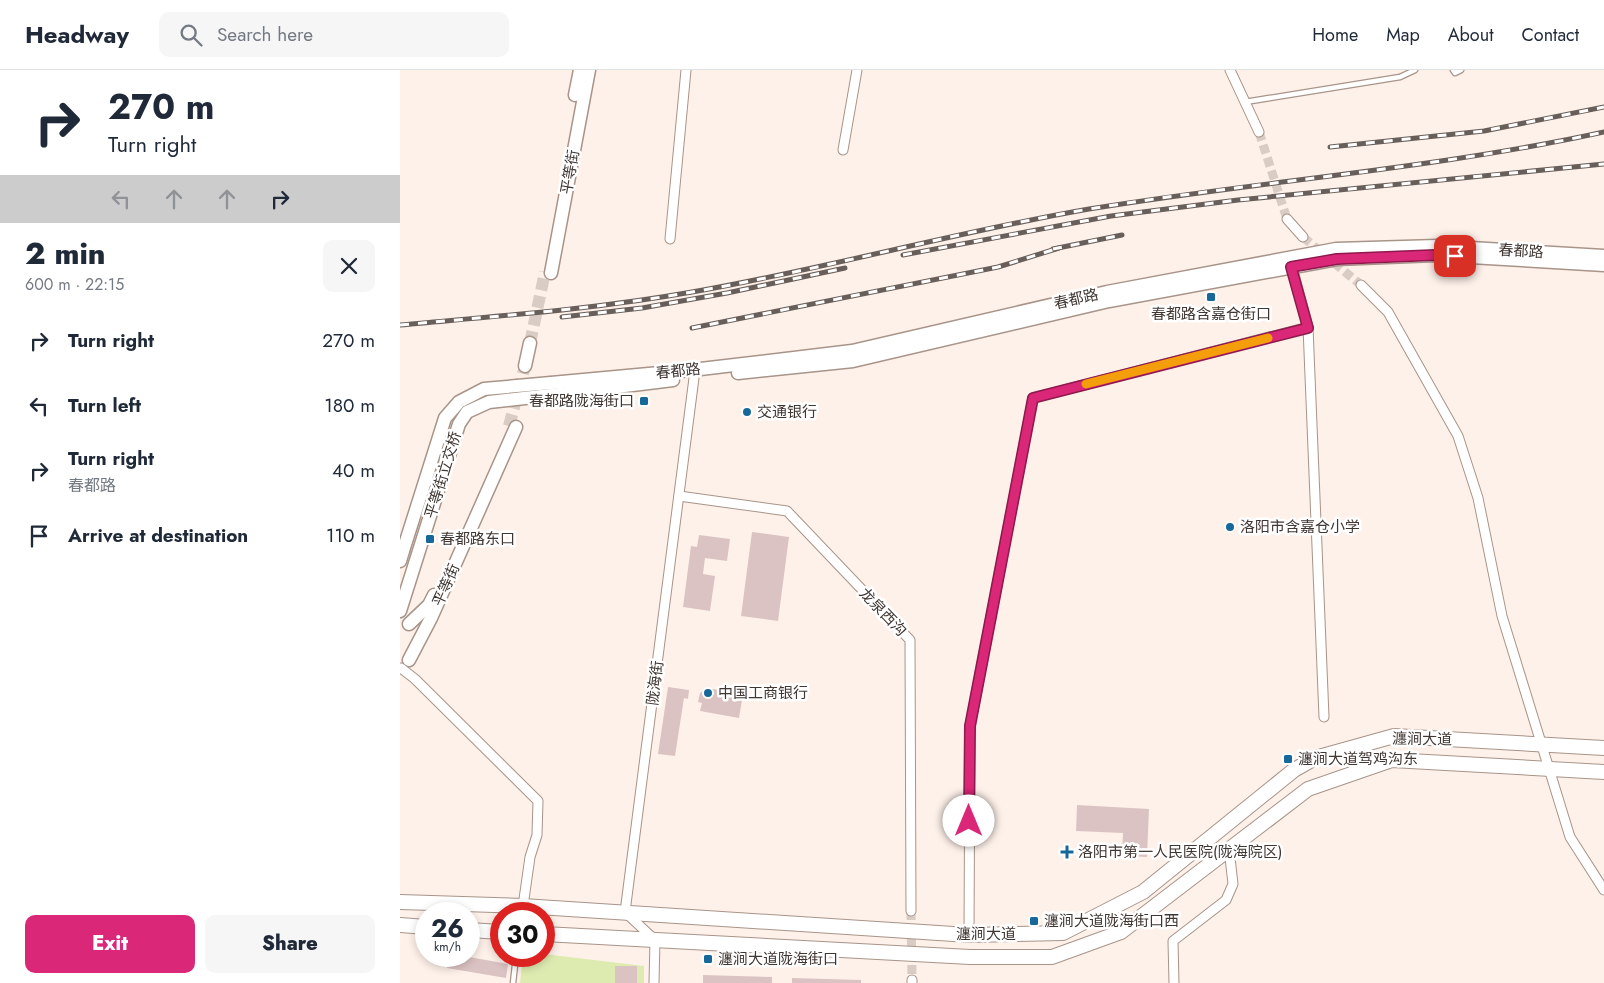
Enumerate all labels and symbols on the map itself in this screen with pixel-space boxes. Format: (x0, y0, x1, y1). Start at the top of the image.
street label: 平等街 (555, 148, 585, 196)
pin (1434, 235, 1476, 277)
street label: 春都路 (1498, 239, 1544, 263)
street label: 春都路 (1052, 283, 1100, 315)
marker: 春都路含嘉仓街口 (1205, 291, 1217, 303)
place label: 春都路含嘉仓街口 (1151, 303, 1271, 325)
street label: 春都路 (654, 358, 702, 384)
place label: 春都路陇海街口 (529, 390, 634, 412)
marker: 春都路陇海街口 (638, 395, 650, 407)
place label: 交通银行 (757, 401, 817, 423)
marker: 交通银行 (741, 406, 753, 418)
street label: 平等街立交桥 (419, 429, 467, 521)
place label: 洛阳市含嘉仓小学 (1240, 516, 1360, 538)
marker: 洛阳市含嘉仓小学 (1224, 521, 1236, 533)
place label: 春都路东口 (440, 528, 515, 550)
marker: 春都路东口 (424, 533, 436, 545)
street label: 平等街 (427, 560, 465, 610)
street label: 龙泉西沟 (854, 583, 912, 641)
street label: 陇海街 (641, 659, 669, 707)
place label: 中国工商银行 (718, 682, 808, 704)
marker: 中国工商银行 (702, 687, 714, 699)
street label: 瀍涧大道 (1392, 727, 1452, 751)
place label: 瀍涧大道驾鸡沟东 (1298, 748, 1418, 770)
marker: 瀍涧大道驾鸡沟东 (1282, 753, 1294, 765)
position arrow (942, 794, 994, 846)
place label: 洛阳市第一人民医院(陇海院区) (1078, 841, 1282, 863)
marker: 洛阳市第一人民医院(陇海院区) (1060, 845, 1074, 859)
speed limit sign: 30 (490, 902, 555, 967)
place label: 瀍涧大道陇海街口西 (1044, 910, 1179, 932)
marker: 瀍涧大道陇海街口西 (1028, 915, 1040, 927)
street label: 瀍涧大道 (956, 923, 1016, 945)
place label: 瀍涧大道陇海街口 (718, 948, 838, 970)
marker: 瀍涧大道陇海街口 (702, 953, 714, 965)

